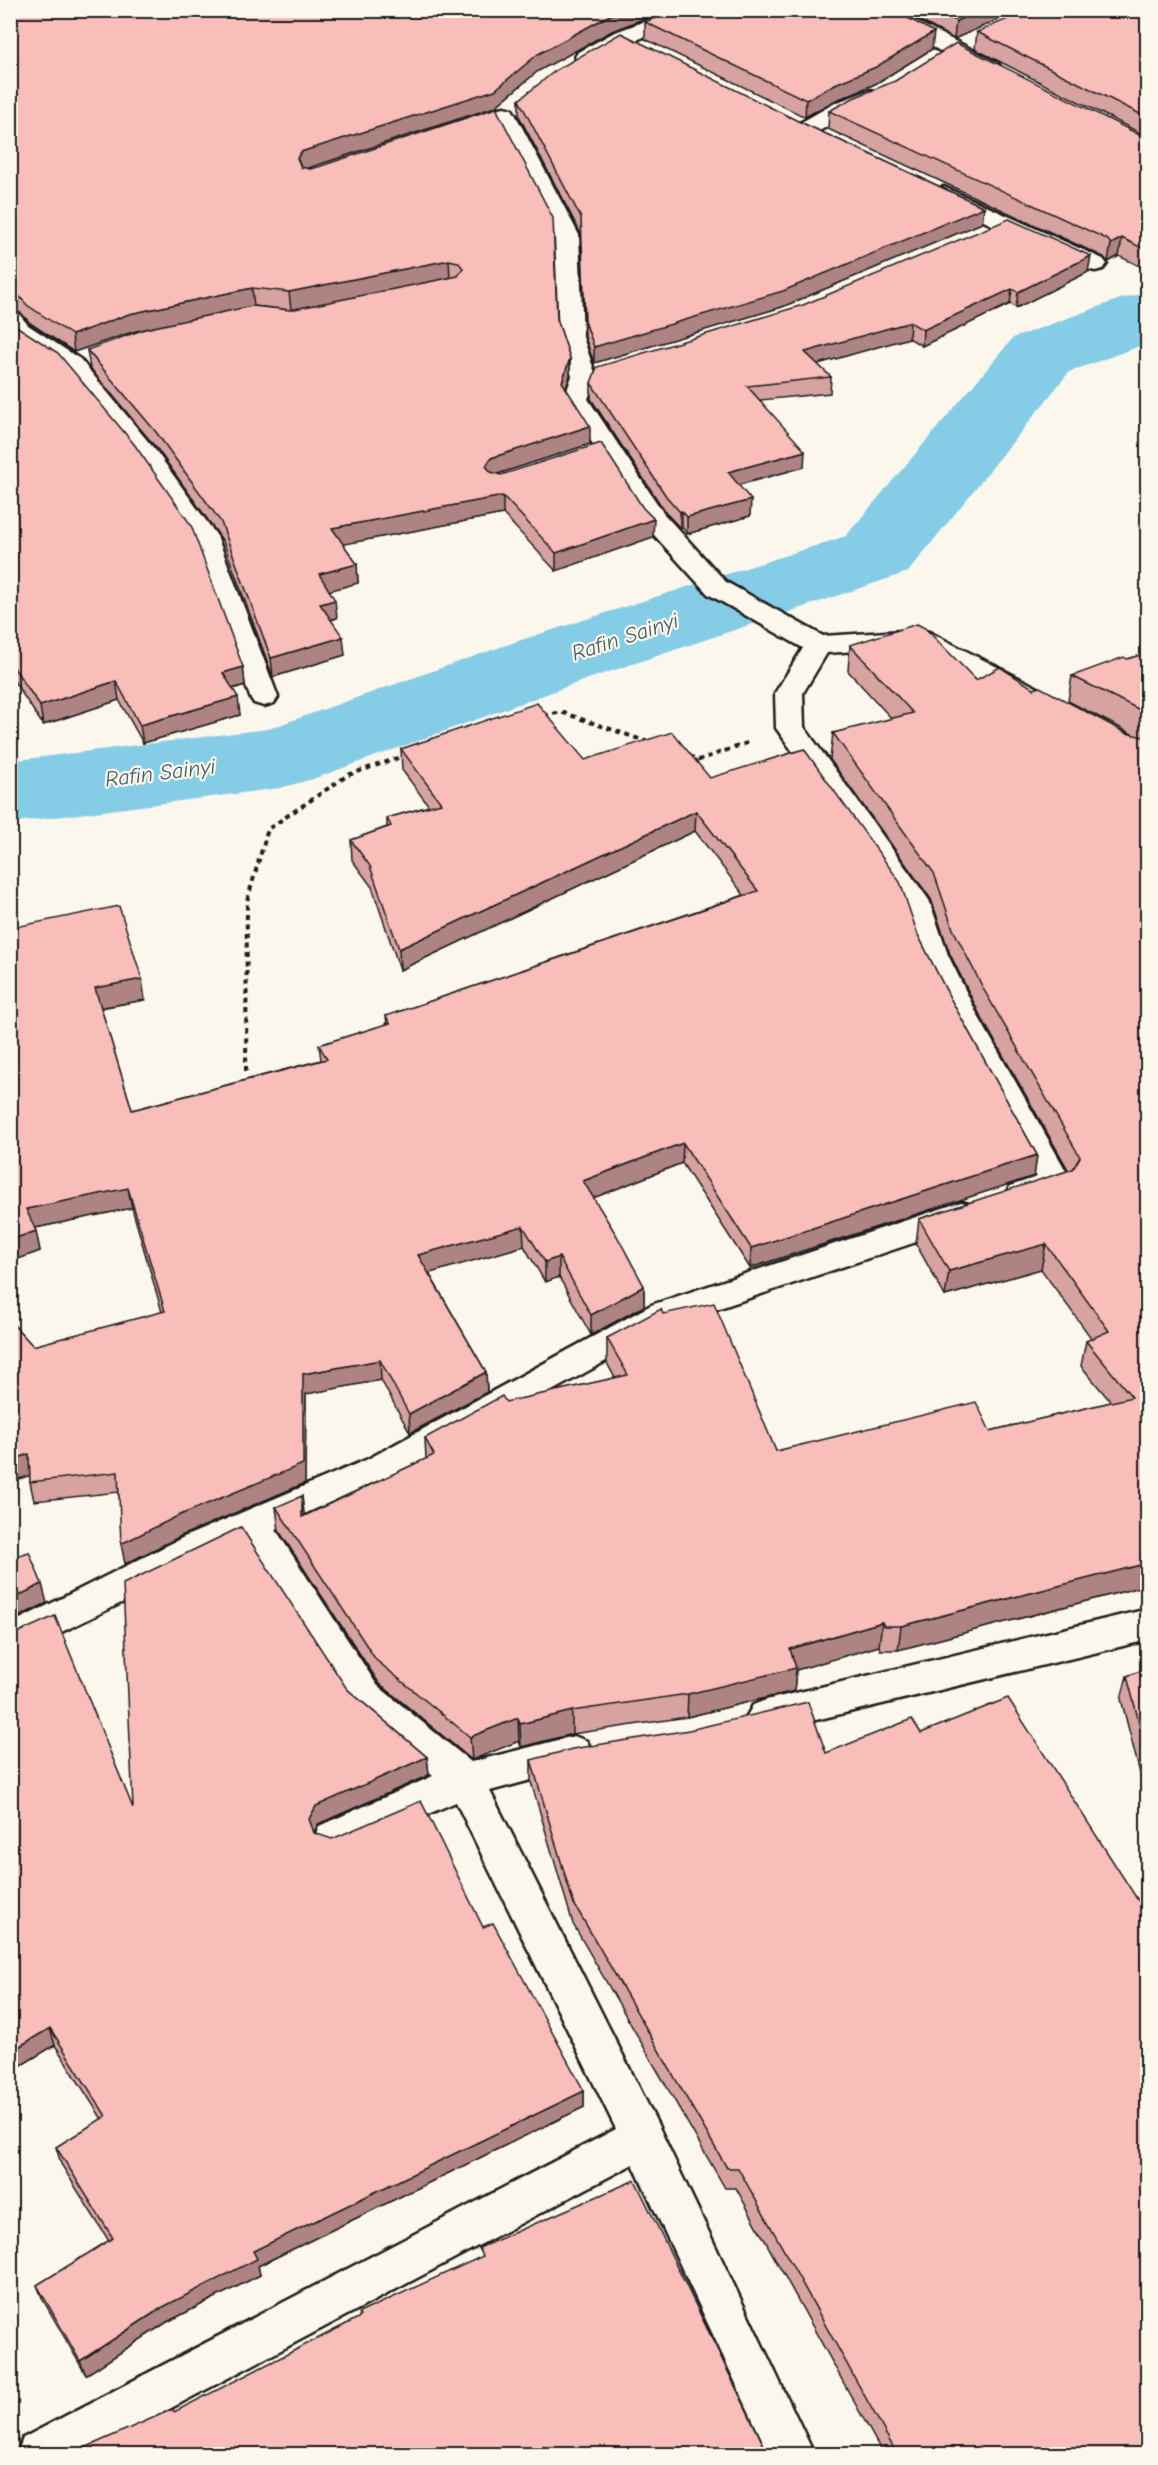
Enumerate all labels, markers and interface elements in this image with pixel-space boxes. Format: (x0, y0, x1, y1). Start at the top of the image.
water label: Rafin Sainyi (568, 607, 683, 666)
water label: Rafin Sainyi (103, 753, 218, 793)

